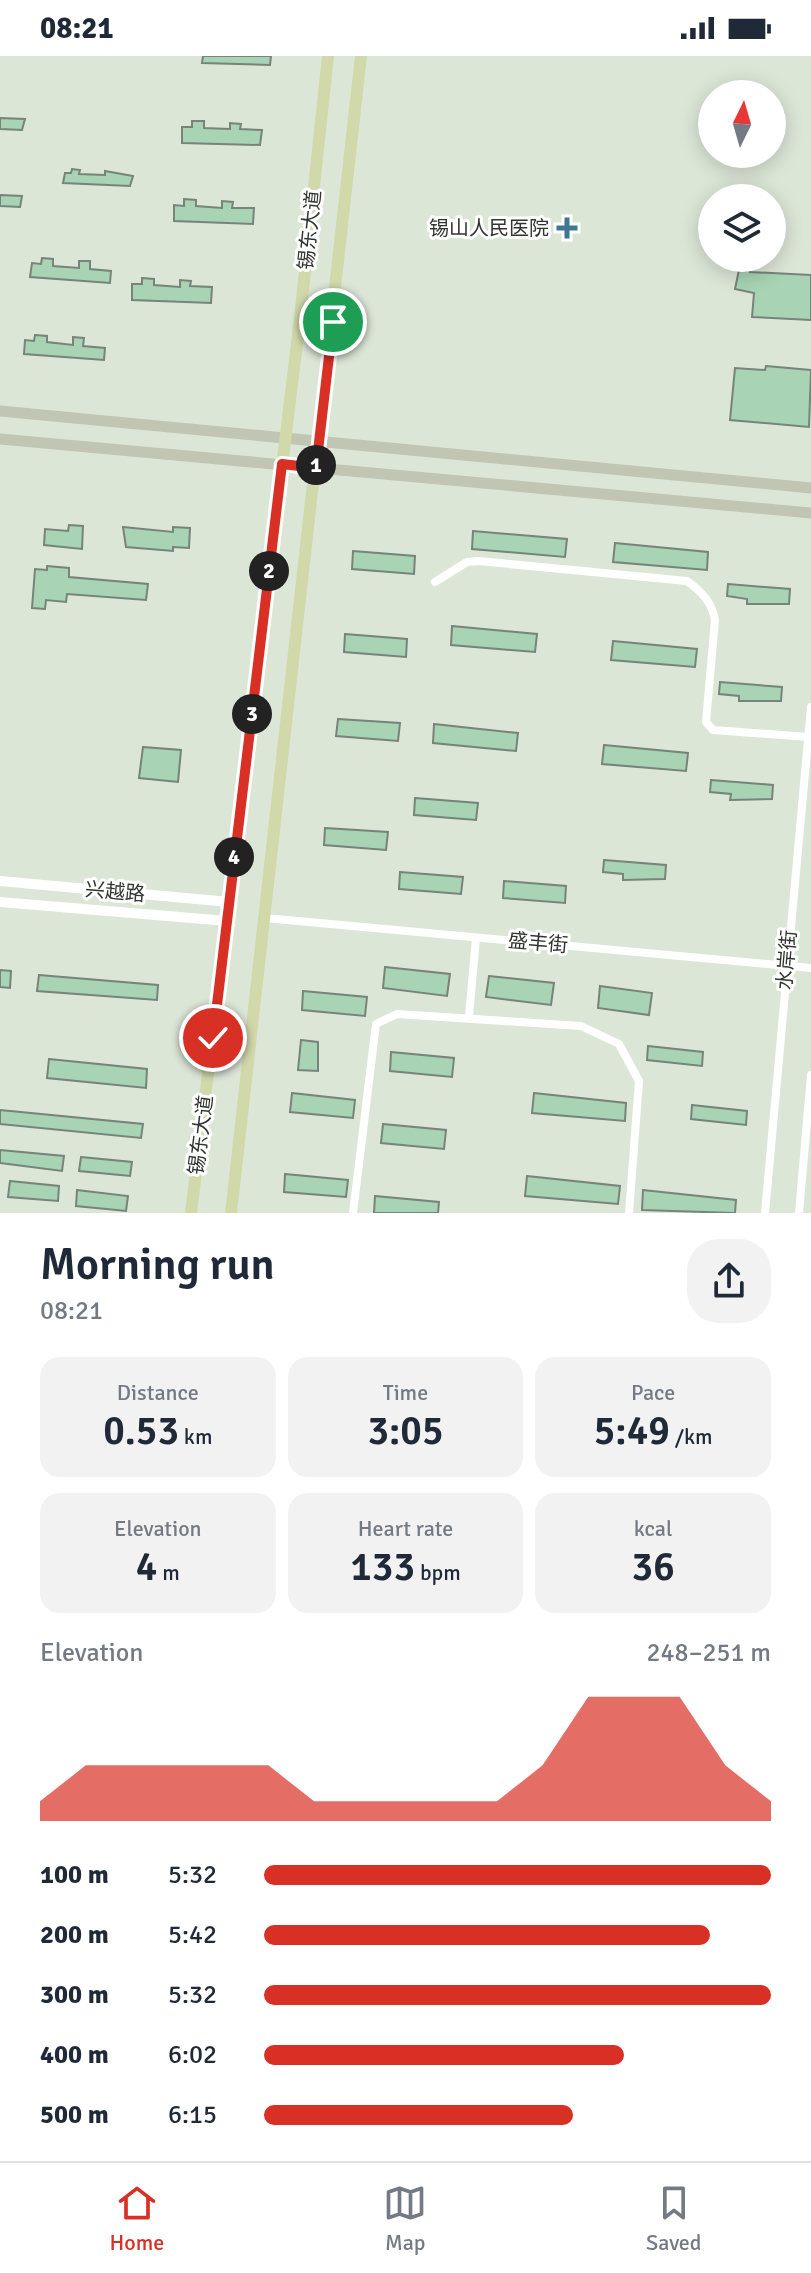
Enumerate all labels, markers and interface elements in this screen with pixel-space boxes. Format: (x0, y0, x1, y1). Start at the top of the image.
text: 08:21 (40, 10, 114, 47)
north arrow (698, 80, 786, 168)
map controls (698, 80, 786, 272)
button: layers (698, 184, 786, 272)
street label: 锡东大道 (293, 189, 327, 271)
place label: 锡山人民医院 (429, 216, 549, 241)
marker: 锡山人民医院 (556, 217, 578, 239)
pin (299, 288, 367, 356)
icon: arrive (311, 300, 355, 344)
pin: 1 (296, 445, 336, 485)
text: 1 (310, 451, 322, 478)
pin: 2 (249, 551, 289, 591)
text: 2 (263, 557, 275, 584)
pin: 3 (232, 694, 272, 734)
text: 3 (246, 700, 258, 727)
pin: 4 (214, 837, 254, 877)
text: 4 (228, 843, 240, 870)
street label: 兴越路 (84, 877, 146, 907)
street label: 盛丰街 (507, 928, 569, 958)
street label: 水岸街 (772, 929, 802, 991)
pin (179, 1004, 247, 1072)
icon: check (191, 1016, 235, 1060)
street label: 锡东大道 (184, 1094, 218, 1176)
text: Morning run (40, 1238, 275, 1292)
button: share (687, 1239, 771, 1323)
text: 08:21 (40, 1295, 103, 1327)
text: Distance (117, 1379, 199, 1406)
text: Time (383, 1379, 428, 1406)
text: Pace (631, 1379, 675, 1406)
text: 0.53 (103, 1406, 179, 1456)
text: 3:05 (367, 1406, 444, 1456)
text: 5:49 (594, 1406, 670, 1456)
text: km (179, 1423, 212, 1450)
text: /km (670, 1423, 713, 1450)
text: Elevation (114, 1515, 202, 1542)
text: Heart rate (358, 1515, 453, 1542)
text: kcal (634, 1515, 672, 1542)
text: 4 (136, 1542, 157, 1592)
text: 133 (350, 1542, 415, 1592)
text: 36 (632, 1542, 675, 1592)
text: m (157, 1559, 180, 1586)
text: bpm (415, 1559, 461, 1586)
text: Elevation (40, 1637, 144, 1669)
text: 248–251 m (647, 1637, 771, 1669)
text: 100 m (40, 1859, 109, 1891)
text: 5:32 (168, 1859, 217, 1891)
text: 200 m (40, 1919, 109, 1951)
text: 5:42 (168, 1919, 217, 1951)
text: 300 m (40, 1979, 109, 2011)
text: 5:32 (168, 1979, 217, 2011)
text: 400 m (40, 2039, 109, 2071)
text: 6:02 (168, 2039, 217, 2071)
text: 500 m (40, 2099, 109, 2131)
text: 6:15 (168, 2099, 217, 2131)
tab: Home (109, 2181, 164, 2256)
tab: Map (383, 2181, 427, 2256)
tab: Saved (646, 2181, 702, 2256)

